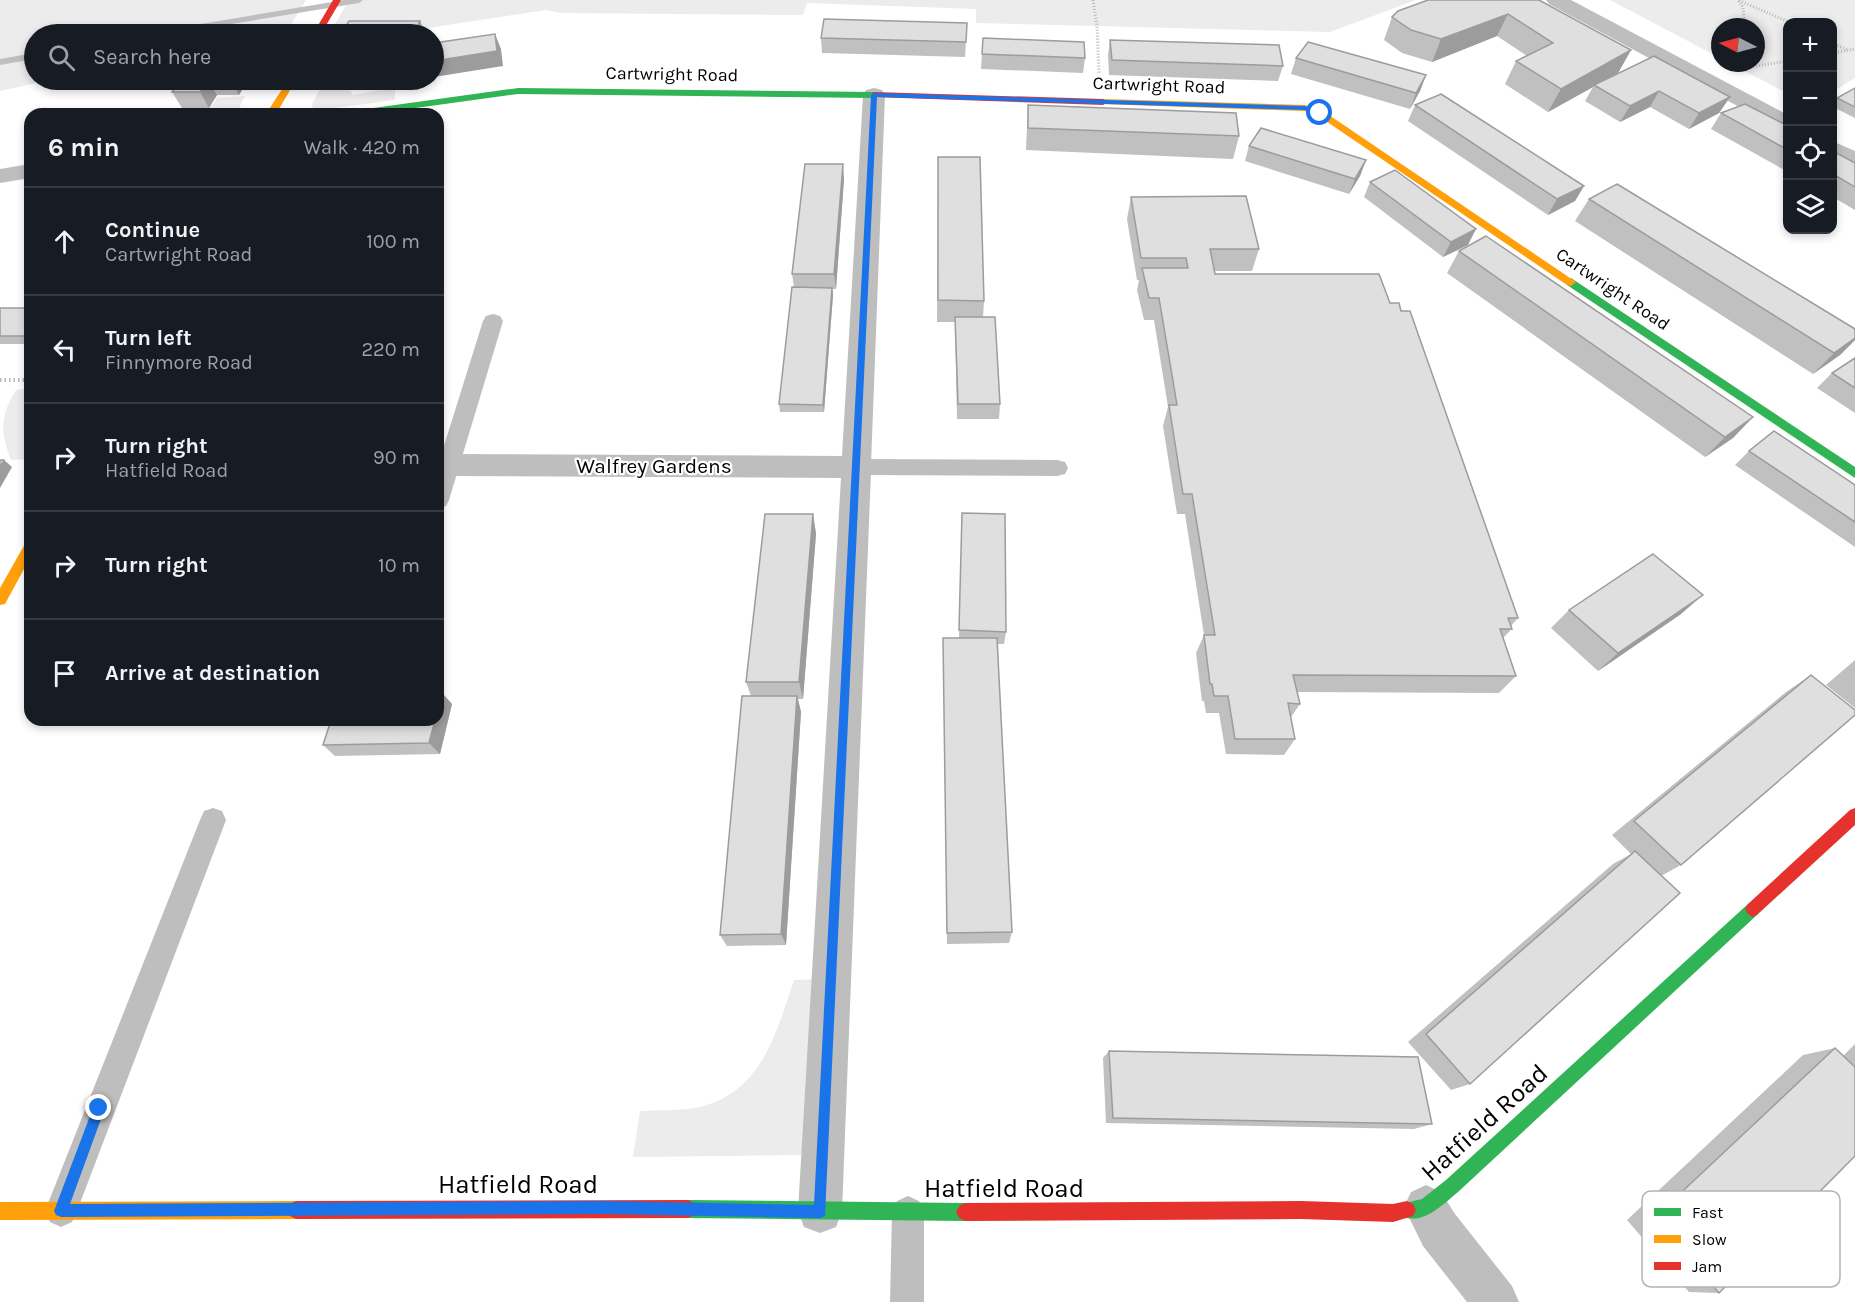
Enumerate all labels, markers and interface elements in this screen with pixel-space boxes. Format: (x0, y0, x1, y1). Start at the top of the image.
north arrow (1711, 18, 1765, 72)
map controls (1783, 18, 1837, 234)
button: + (1783, 18, 1837, 72)
search box (24, 24, 444, 90)
icon: search (45, 41, 78, 74)
text: Search here (93, 44, 211, 70)
street label: Cartwright Road (605, 62, 739, 86)
street label: Cartwright Road (1092, 72, 1226, 98)
button: − (1783, 72, 1837, 126)
route start (1306, 99, 1332, 125)
button: locate (1783, 126, 1837, 180)
text: 6 min (48, 132, 120, 163)
text: Walk · 420 m (304, 136, 420, 159)
button: layers (1783, 180, 1837, 234)
text: Continue (105, 217, 200, 243)
icon: ahead (48, 225, 81, 258)
text: 100 m (366, 230, 420, 253)
text: Cartwright Road (105, 243, 252, 266)
street label: Cartwright Road (1552, 243, 1674, 335)
text: Turn left (105, 325, 192, 351)
icon: left (48, 333, 81, 366)
text: 220 m (361, 338, 420, 361)
text: Finnymore Road (105, 351, 253, 374)
text: Turn right (105, 433, 208, 459)
icon: right (48, 441, 81, 474)
text: 90 m (373, 446, 420, 469)
street label: Walfrey Gardens (576, 454, 732, 478)
text: Hatfield Road (105, 459, 228, 482)
icon: right (48, 549, 81, 582)
text: Turn right (105, 552, 208, 578)
text: 10 m (378, 554, 420, 577)
icon: arrive (48, 657, 81, 690)
text: Arrive at destination (105, 660, 320, 686)
street label: Hatfield Road (1414, 1057, 1554, 1187)
route end (85, 1094, 111, 1120)
street label: Hatfield Road (438, 1169, 598, 1200)
street label: Hatfield Road (924, 1173, 1084, 1204)
legend (1642, 1191, 1840, 1287)
text: Fast (1692, 1203, 1723, 1222)
text: Slow (1692, 1230, 1727, 1249)
text: Jam (1692, 1257, 1722, 1276)

